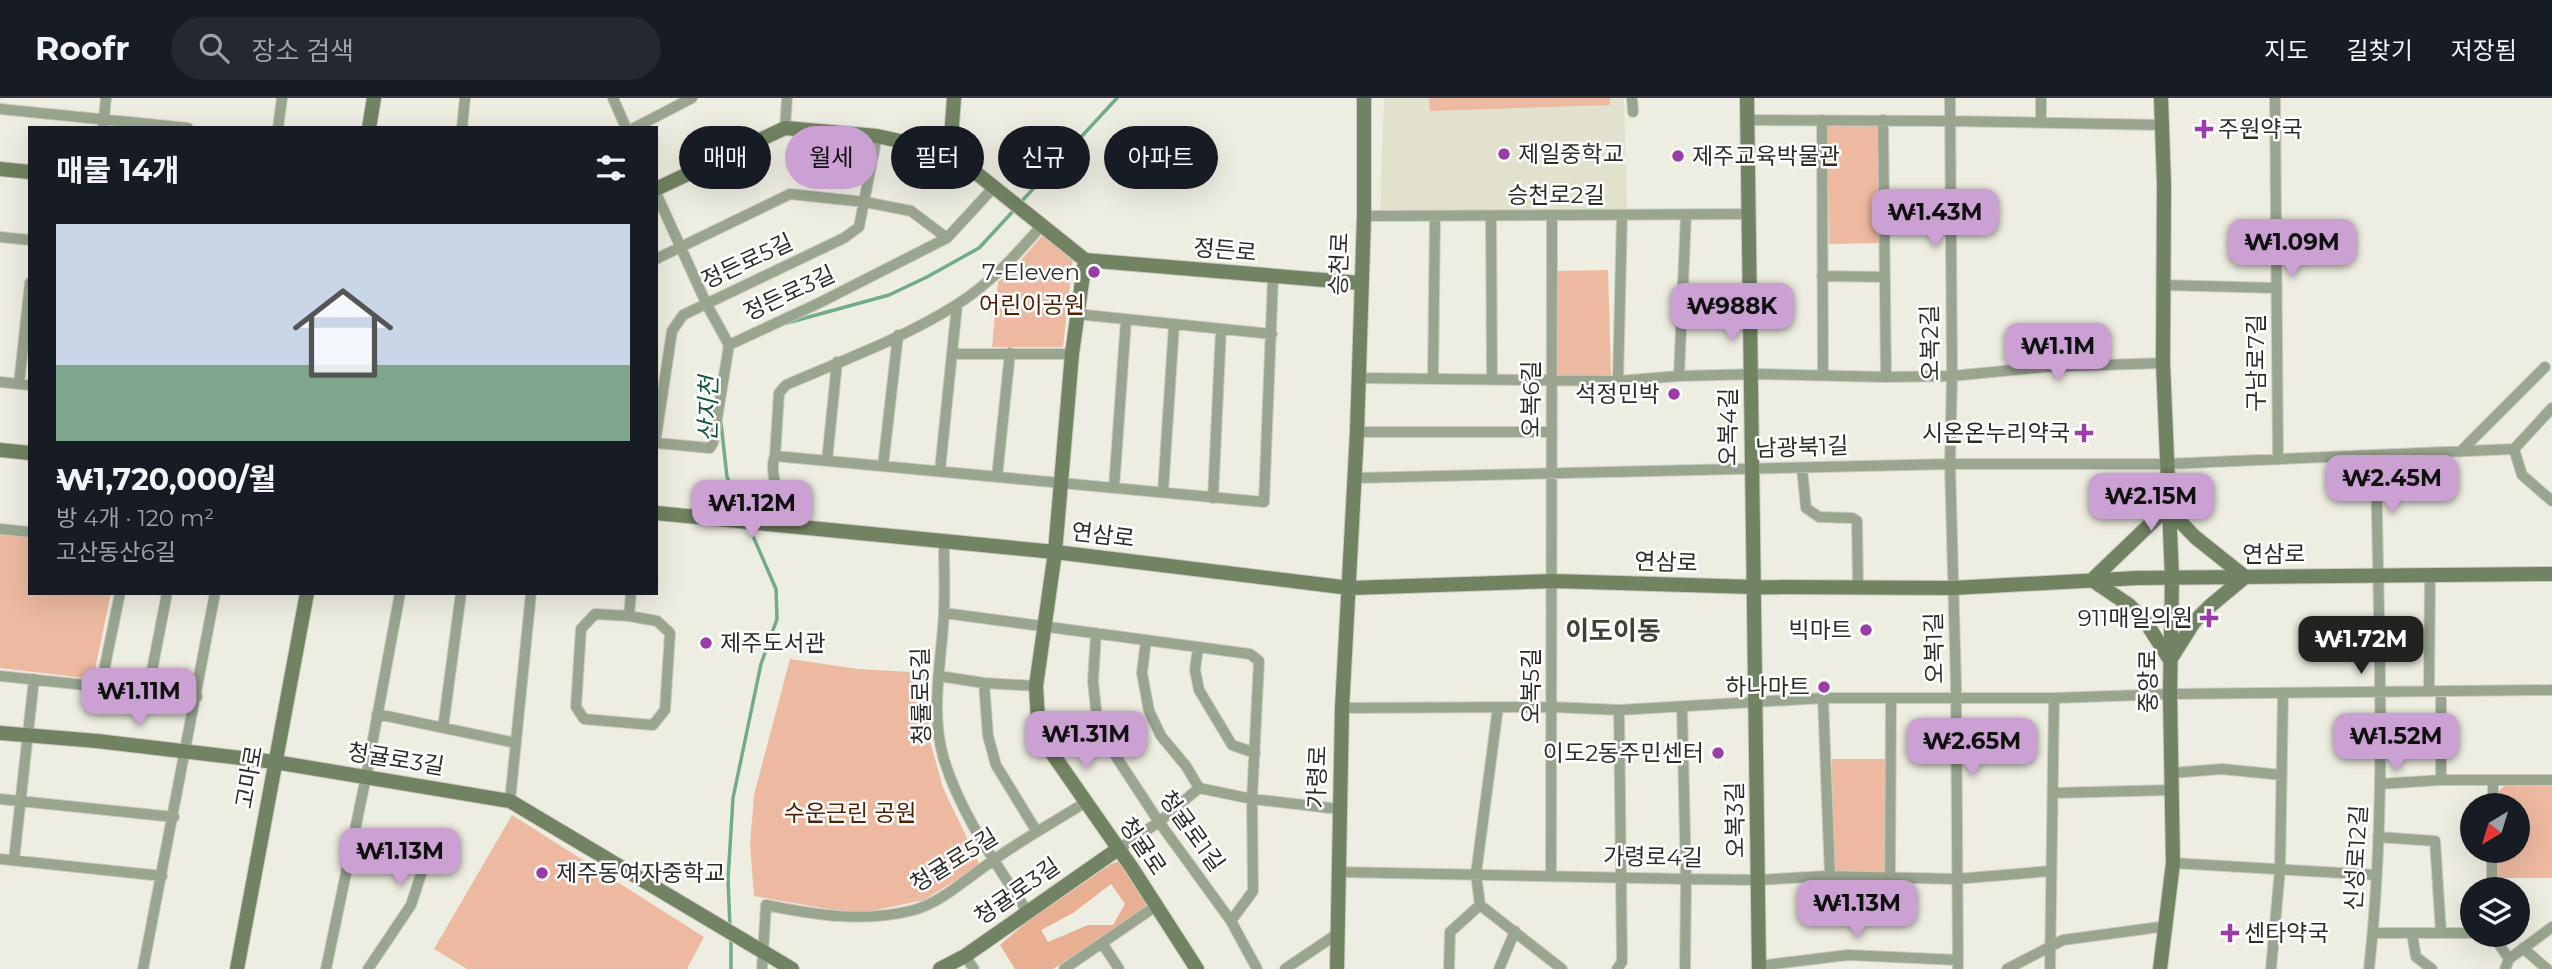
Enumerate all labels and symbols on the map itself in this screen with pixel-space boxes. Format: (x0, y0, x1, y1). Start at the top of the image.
place label: 주원약국 (2218, 115, 2303, 143)
marker: 주원약국 (2196, 121, 2212, 137)
place label: 제일중학교 (1518, 140, 1624, 168)
place label: 제주교육박물관 (1692, 142, 1840, 170)
marker: 제일중학교 (1496, 146, 1512, 162)
marker: 제주교육박물관 (1670, 148, 1686, 164)
street label: 승천로2길 (1507, 181, 1605, 209)
pin: ₩1.43M (1878, 190, 1992, 249)
pin: ₩1.09M (2235, 220, 2349, 279)
street label: 정든로5길 (697, 228, 797, 294)
street label: 승천로 (1324, 232, 1354, 296)
street label: 정든로 (1192, 233, 1258, 267)
place label: 7-Eleven (982, 258, 1080, 286)
street label: 정든로3길 (739, 260, 839, 326)
marker: 7-Eleven (1086, 264, 1102, 280)
pin: ₩988K (1683, 284, 1781, 343)
park label: 어린이공원 (979, 291, 1085, 319)
street label: 오복2길 (1915, 304, 1945, 382)
street label: 구남로7길 (2242, 314, 2270, 412)
pin: ₩1.1M (2009, 324, 2107, 383)
street label: 오복6길 (1517, 360, 1545, 438)
water label: 산지천 (693, 373, 723, 442)
place label: 석정민박 (1575, 380, 1660, 408)
marker: 석정민박 (1666, 386, 1682, 402)
street label: 오복4길 (1714, 388, 1742, 466)
place label: 시온온누리약국 (1922, 419, 2070, 447)
marker: 시온온누리약국 (2076, 425, 2092, 441)
street label: 남광북1길 (1755, 431, 1849, 463)
pin: ₩2.45M (2335, 456, 2449, 515)
pin: ₩2.15M (2094, 474, 2208, 533)
pin: ₩1.12M (695, 480, 809, 540)
street label: 연삼로 (1070, 517, 1136, 553)
street label: 연삼로 (2242, 540, 2306, 568)
street label: 연삼로 (1634, 547, 1698, 577)
place label: 911매일의원 (2078, 604, 2193, 632)
marker: 911매일의원 (2199, 608, 2219, 628)
street label: 오복1길 (1919, 612, 1949, 684)
district label: 이도이동 (1565, 615, 1661, 647)
place label: 빅마트 (1789, 616, 1852, 644)
pin: ₩1.72M (2304, 616, 2418, 676)
marker: 빅마트 (1858, 622, 1874, 638)
place label: 제주도서관 (720, 629, 826, 657)
marker: 제주도서관 (698, 635, 714, 651)
street label: 청률로5길 (906, 647, 936, 745)
street label: 오복5길 (1517, 648, 1545, 724)
street label: 중앙로 (2134, 649, 2162, 713)
pin: ₩1.11M (82, 668, 196, 728)
place label: 하나마트 (1725, 673, 1810, 701)
marker: 하나마트 (1816, 679, 1832, 695)
pin: ₩1.31M (1029, 712, 1143, 771)
pin: ₩1.52M (2339, 714, 2453, 773)
pin: ₩2.65M (1915, 718, 2029, 778)
street label: 청귤로3길 (346, 738, 446, 780)
place label: 이도2동주민센터 (1543, 739, 1704, 767)
street label: 고마로 (230, 743, 268, 811)
street label: 가령로 (1302, 745, 1332, 809)
marker: 이도2동주민센터 (1710, 745, 1726, 761)
street label: 오복3길 (1720, 782, 1750, 858)
street label: 청귤로1길 (1153, 785, 1231, 877)
north arrow (2460, 793, 2530, 863)
park label: 수운근린 공원 (784, 799, 917, 827)
street label: 신성로12길 (2339, 804, 2373, 912)
street label: 청귤로 (1114, 812, 1172, 880)
street label: 청귤로5길 (905, 822, 1003, 898)
pin: ₩1.13M (343, 828, 457, 888)
street label: 가령로4길 (1603, 842, 1703, 872)
street label: 청귤로3길 (969, 852, 1065, 930)
place label: 제주동여자중학교 (556, 859, 725, 887)
marker: 제주동여자중학교 (534, 865, 550, 881)
pin: ₩1.13M (1800, 880, 1914, 940)
place label: 센타약국 (2244, 919, 2329, 947)
marker: 센타약국 (2222, 925, 2238, 941)

